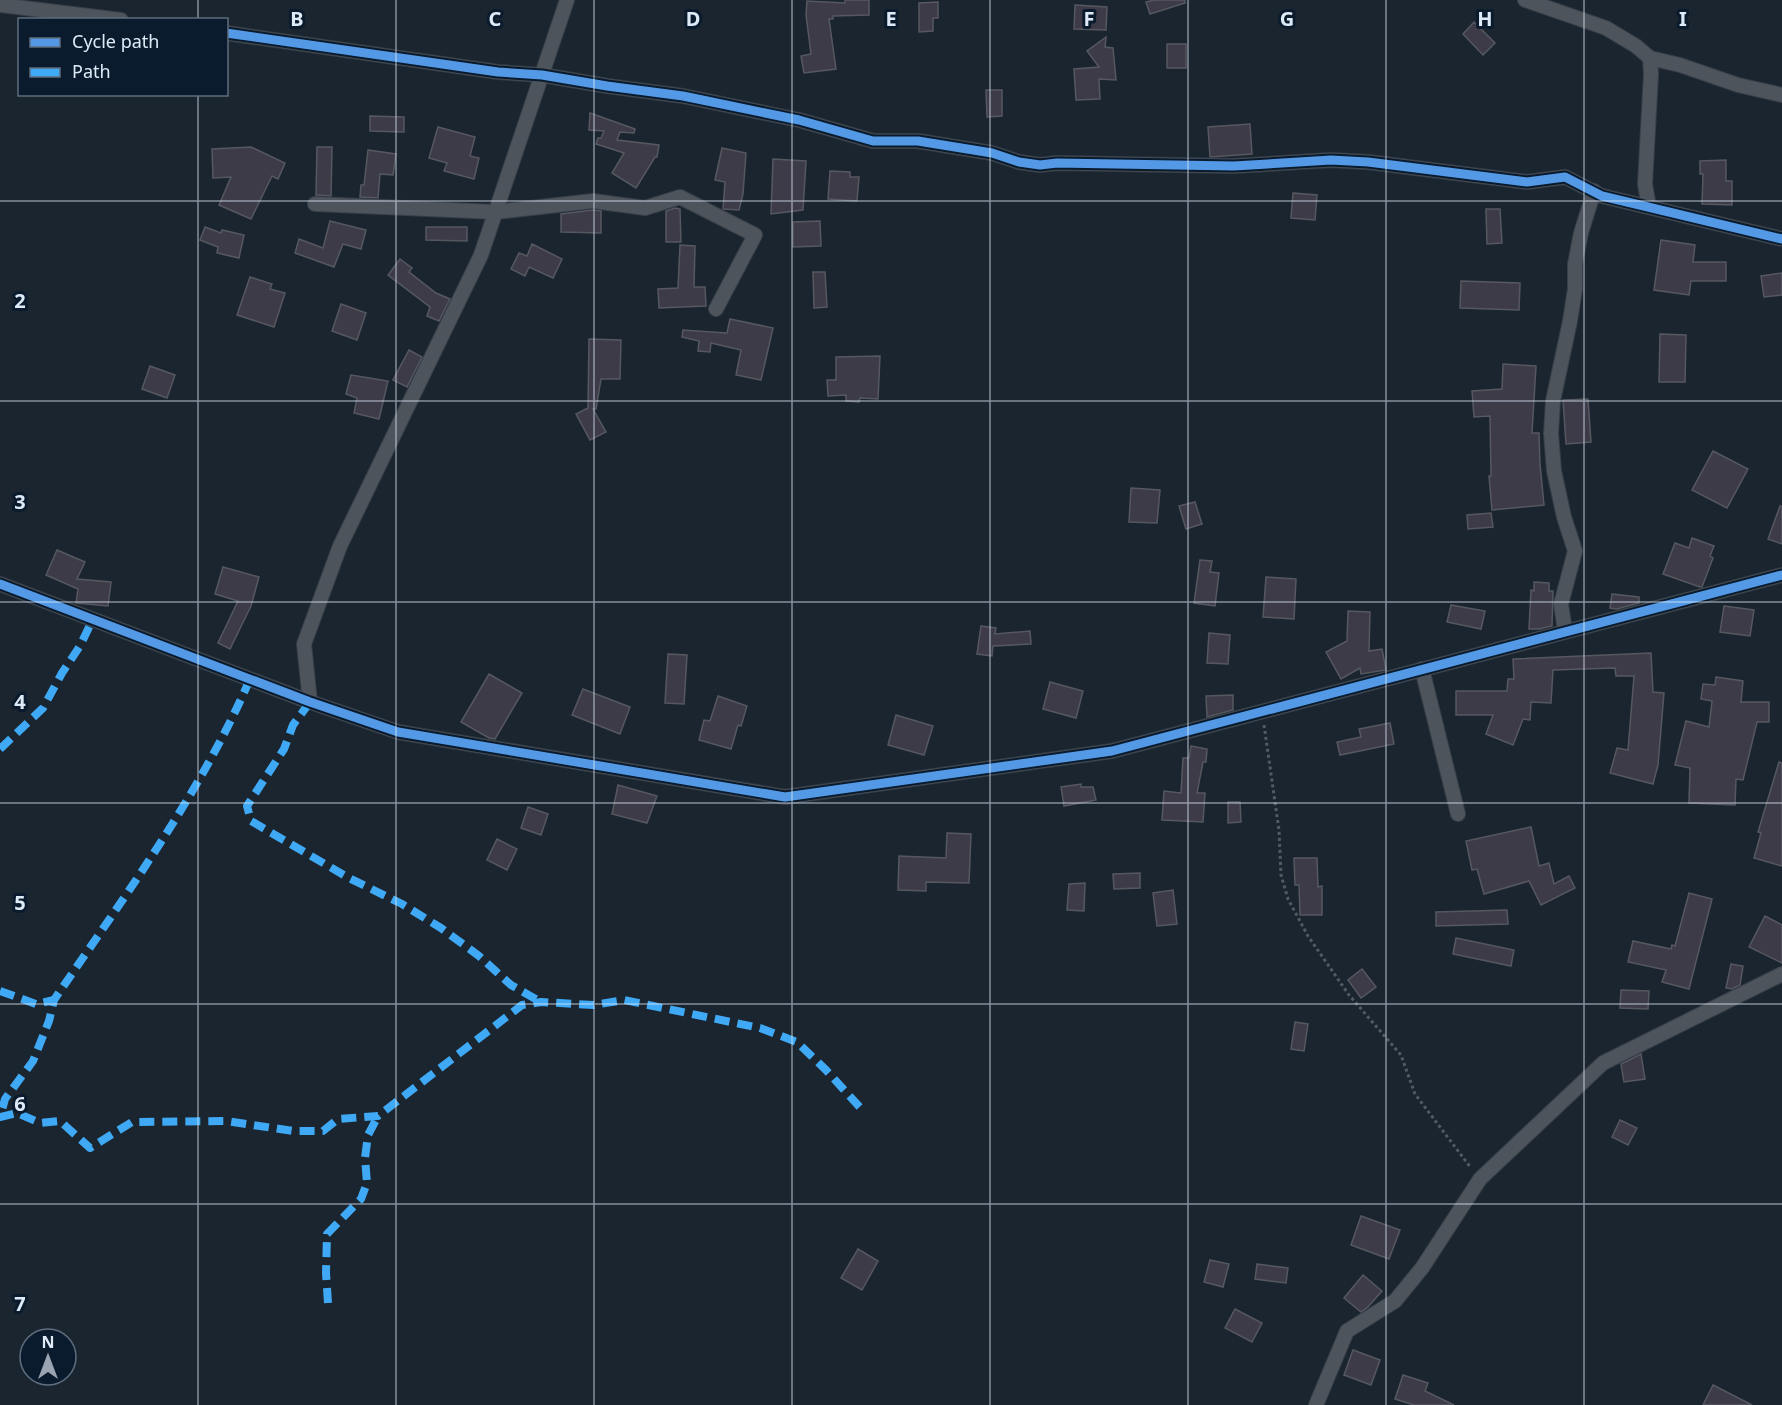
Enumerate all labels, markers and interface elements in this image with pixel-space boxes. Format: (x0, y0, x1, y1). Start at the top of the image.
text: B (290, 5, 304, 32)
text: C (489, 5, 502, 32)
text: D (686, 5, 700, 32)
text: E (885, 5, 897, 32)
text: F (1084, 5, 1094, 32)
text: G (1280, 5, 1294, 32)
text: H (1477, 5, 1493, 32)
text: I (1679, 5, 1687, 32)
legend (18, 18, 228, 96)
text: Cycle path (72, 29, 159, 53)
text: Path (72, 59, 111, 83)
text: 2 (14, 287, 26, 314)
text: 3 (14, 488, 26, 515)
text: 4 (14, 688, 26, 715)
text: 5 (14, 889, 26, 916)
text: 6 (14, 1090, 26, 1117)
text: 7 (14, 1290, 26, 1317)
north arrow (18, 1327, 78, 1387)
text: N (41, 1331, 55, 1353)

